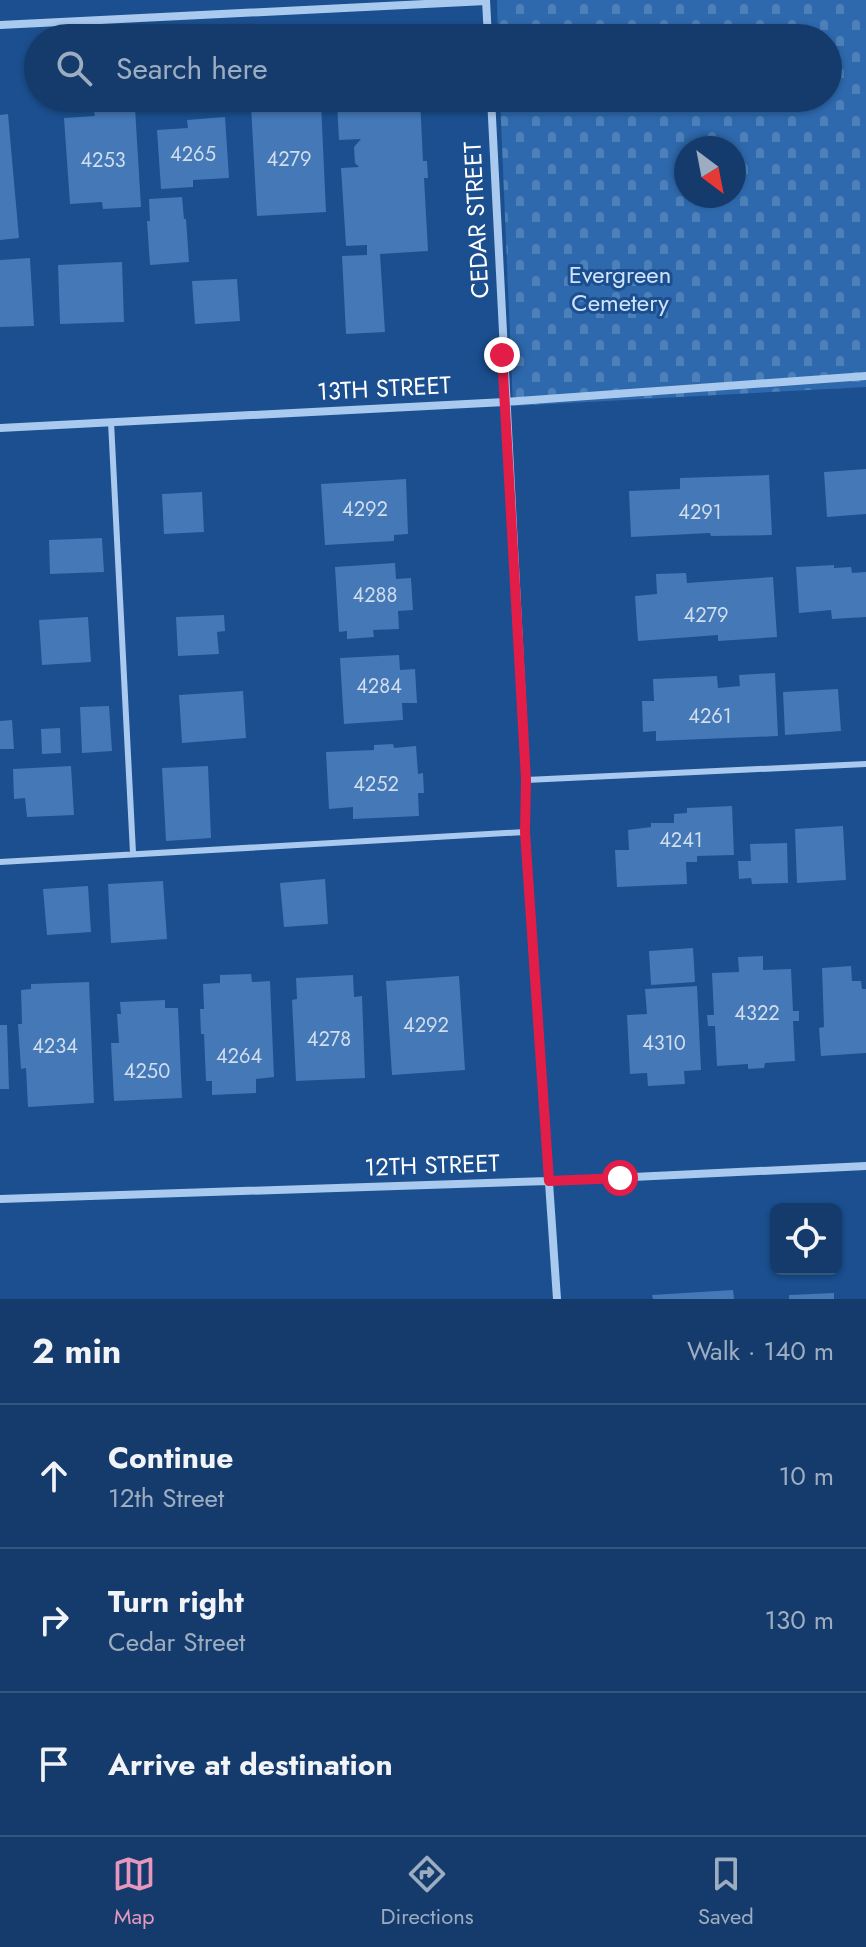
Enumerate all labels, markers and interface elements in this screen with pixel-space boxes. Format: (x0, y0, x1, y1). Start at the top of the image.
search box (24, 24, 842, 112)
icon: search (52, 46, 96, 90)
text: Search here (116, 47, 268, 90)
north arrow (674, 136, 746, 208)
house number: 4265 (170, 140, 216, 169)
street label: CEDAR STREET (454, 141, 498, 299)
house number: 4279 (266, 145, 312, 174)
house number: 4253 (80, 146, 126, 175)
park label: Evergreen Cemetery (569, 257, 671, 320)
route end (484, 337, 520, 373)
street label: 13TH STREET (316, 367, 452, 409)
house number: 4292 (342, 495, 388, 524)
house number: 4291 (678, 498, 722, 527)
house number: 4288 (353, 581, 397, 610)
house number: 4279 (683, 601, 729, 630)
house number: 4284 (356, 672, 402, 701)
house number: 4261 (688, 702, 732, 731)
house number: 4252 (353, 770, 399, 799)
house number: 4241 (659, 826, 703, 855)
house number: 4322 (734, 999, 780, 1028)
house number: 4292 (403, 1011, 449, 1040)
house number: 4278 (307, 1025, 351, 1054)
house number: 4310 (642, 1029, 686, 1058)
house number: 4234 (32, 1032, 78, 1061)
house number: 4264 (216, 1042, 262, 1071)
house number: 4250 (124, 1057, 170, 1086)
street label: 12TH STREET (364, 1145, 500, 1185)
route start (602, 1160, 638, 1196)
map controls (770, 1203, 842, 1275)
button: locate (770, 1203, 842, 1275)
text: 2 min (32, 1327, 121, 1376)
text: Walk · 140 m (687, 1332, 834, 1370)
text: Continue (108, 1436, 234, 1479)
icon: ahead (32, 1454, 76, 1498)
text: 10 m (779, 1457, 834, 1495)
text: 12th Street (108, 1479, 224, 1517)
text: Turn right (108, 1580, 244, 1623)
icon: right (32, 1598, 76, 1642)
text: 130 m (764, 1601, 834, 1639)
text: Cedar Street (108, 1623, 245, 1661)
icon: arrive (32, 1742, 76, 1786)
text: Arrive at destination (108, 1743, 393, 1786)
tab: Map (112, 1852, 156, 1932)
tab: Directions (381, 1852, 474, 1932)
tab: Saved (698, 1852, 754, 1932)

